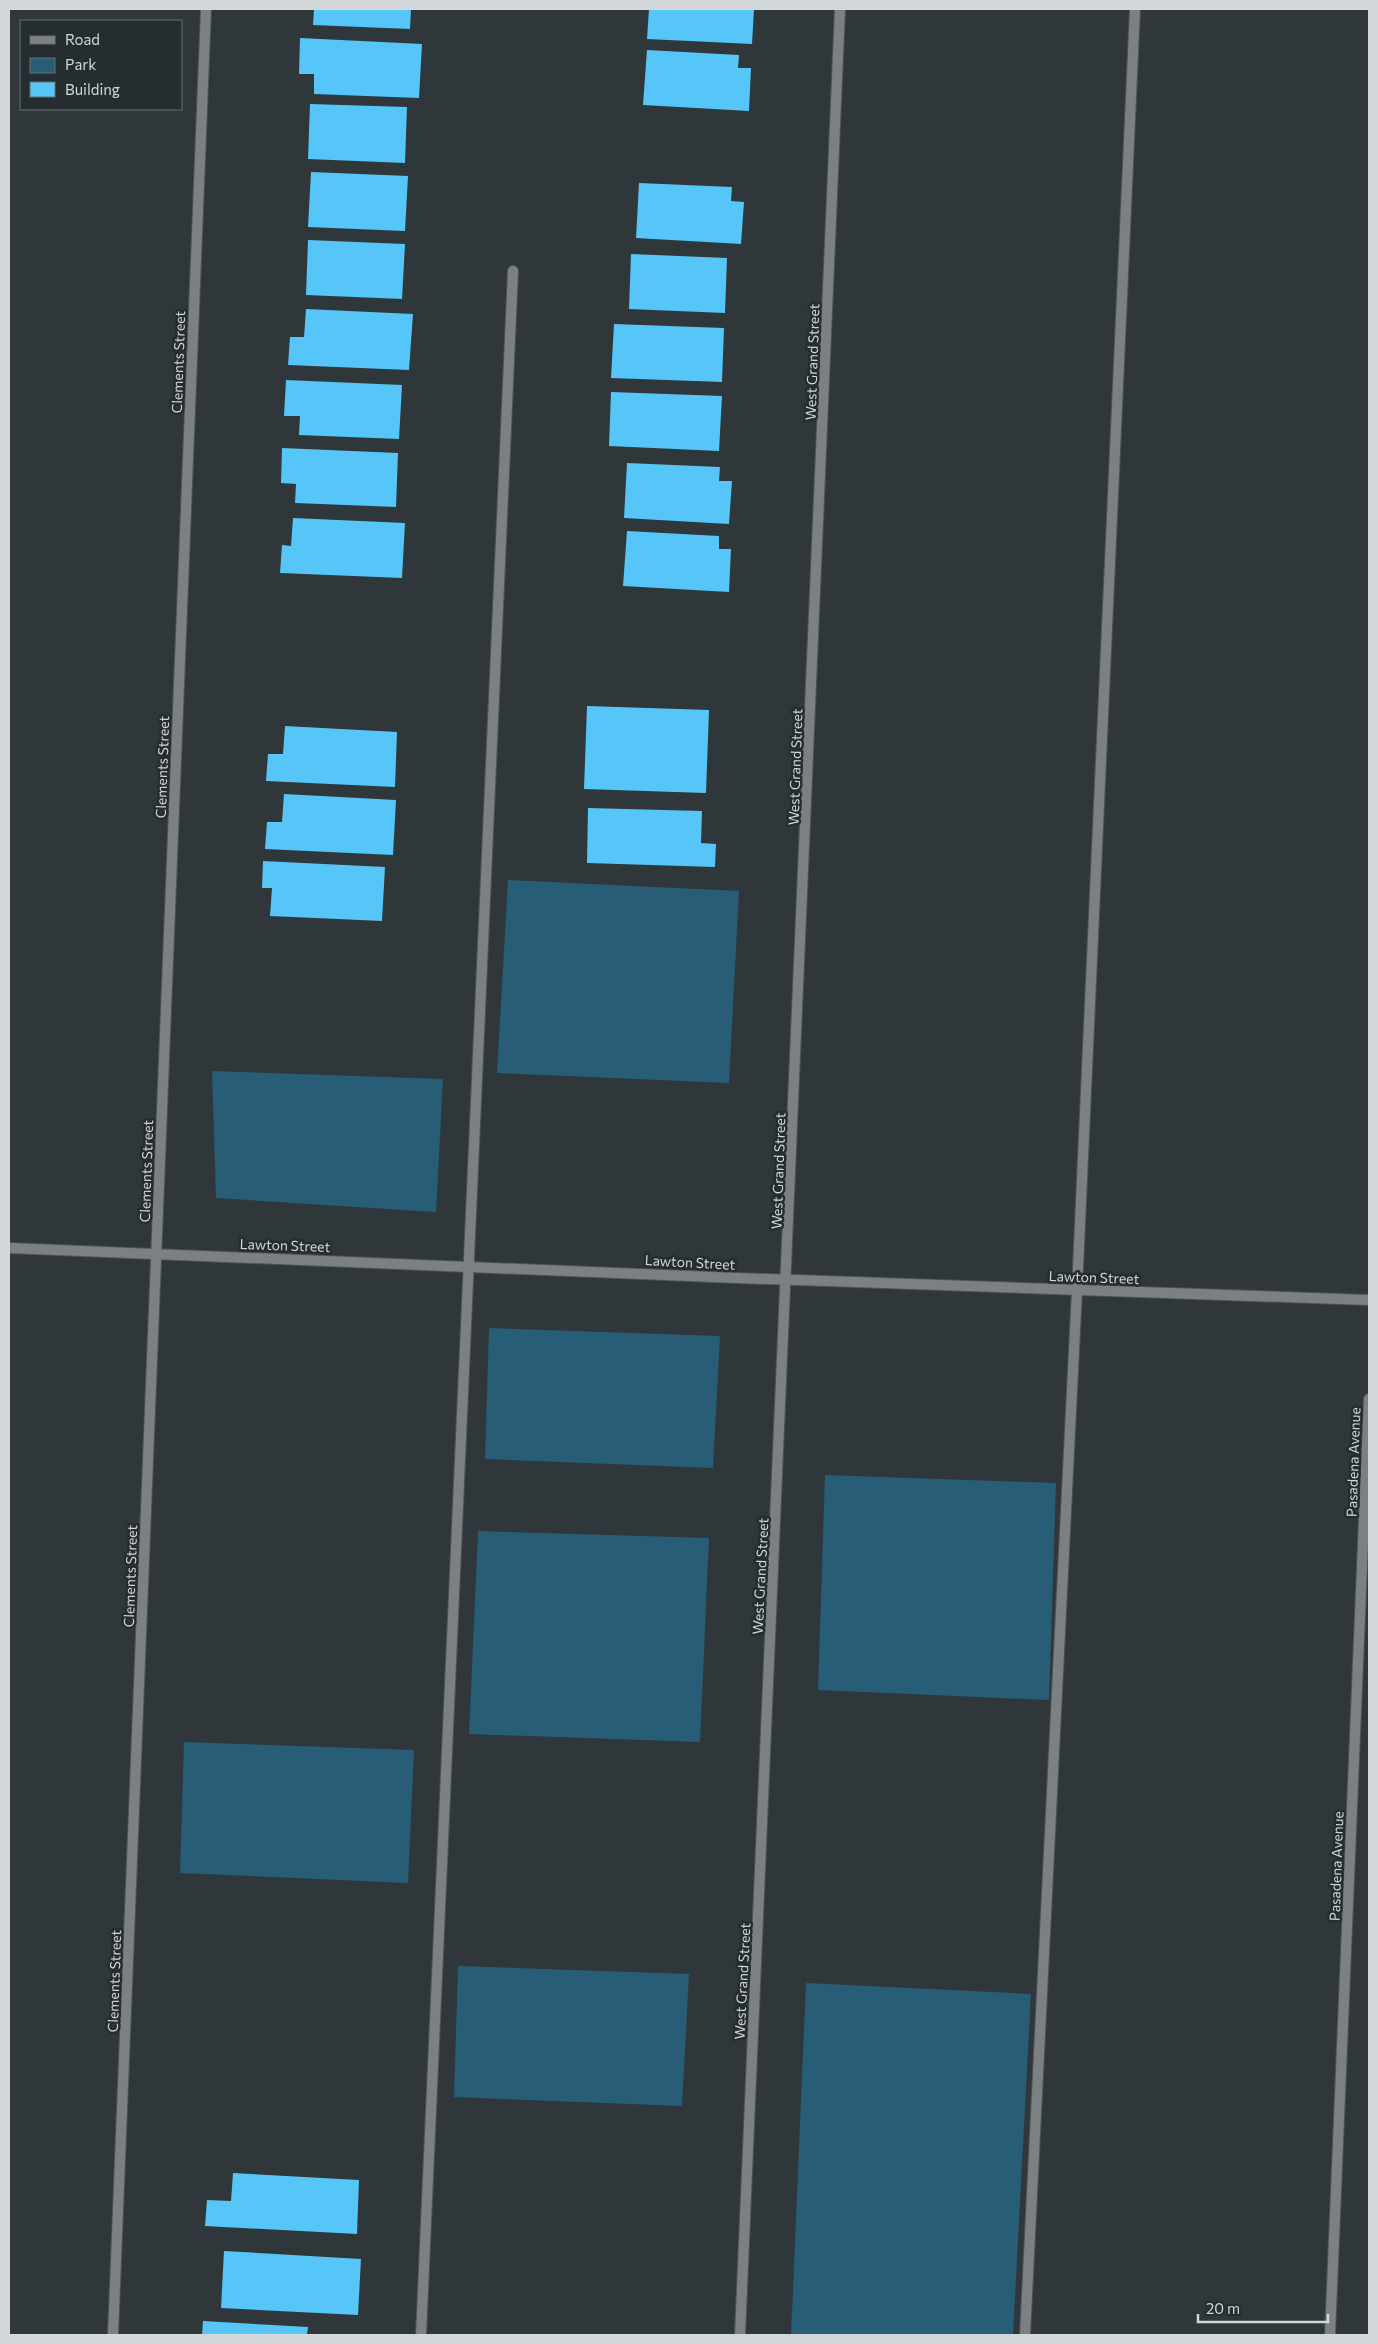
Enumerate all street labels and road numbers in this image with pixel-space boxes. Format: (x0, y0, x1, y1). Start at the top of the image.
street label: West Grand Street (801, 303, 823, 421)
street label: Clements Street (168, 310, 188, 414)
street label: West Grand Street (784, 708, 806, 826)
street label: Clements Street (152, 715, 172, 819)
street label: West Grand Street (767, 1112, 789, 1230)
street label: Clements Street (136, 1119, 156, 1223)
street label: Lawton Street (239, 1235, 331, 1255)
street label: Lawton Street (644, 1251, 736, 1273)
street label: Lawton Street (1048, 1267, 1140, 1287)
street label: Pasadena Avenue (1343, 1407, 1363, 1517)
street label: West Grand Street (748, 1517, 772, 1635)
street label: Clements Street (120, 1524, 140, 1628)
street label: Pasadena Avenue (1326, 1811, 1346, 1921)
street label: West Grand Street (730, 1922, 754, 2040)
street label: Clements Street (104, 1929, 124, 2033)

